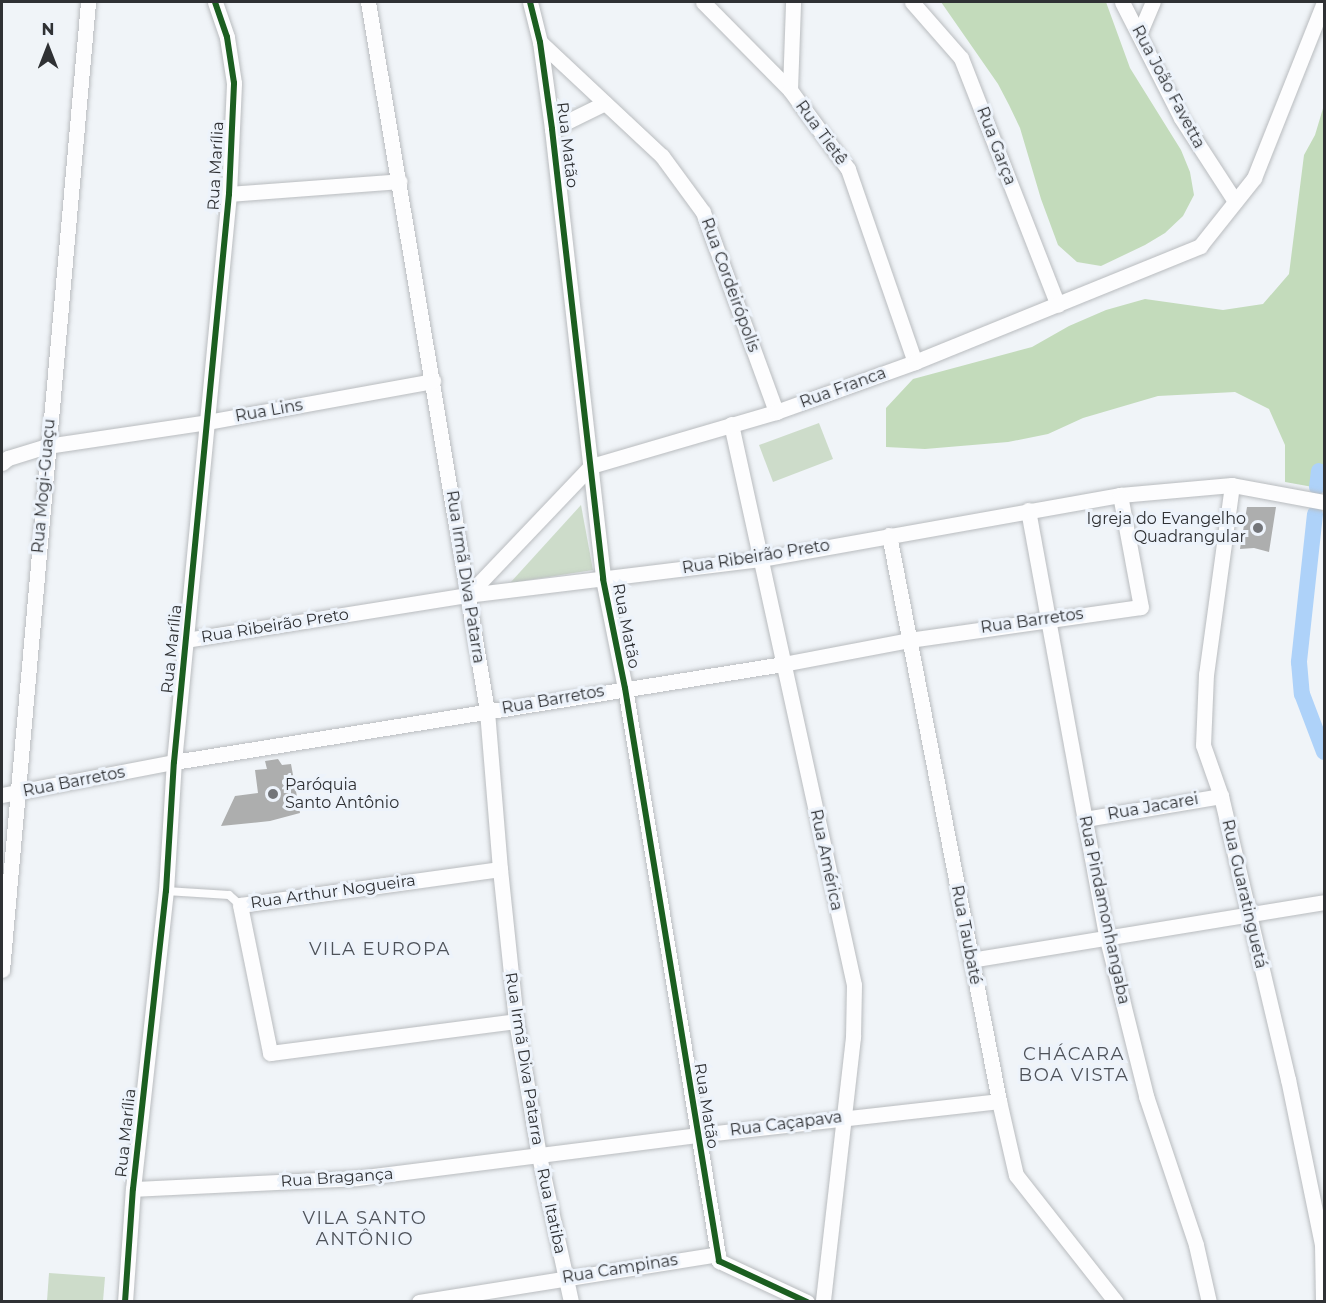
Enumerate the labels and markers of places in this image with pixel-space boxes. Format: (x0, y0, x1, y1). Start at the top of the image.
place label: Igreja do Evangelho Quadrangular (1086, 509, 1246, 547)
marker: Igreja do Evangelho Quadrangular (1251, 521, 1265, 535)
place label: Paróquia Santo Antônio (285, 775, 399, 813)
marker: Paróquia Santo Antônio (266, 787, 280, 801)

